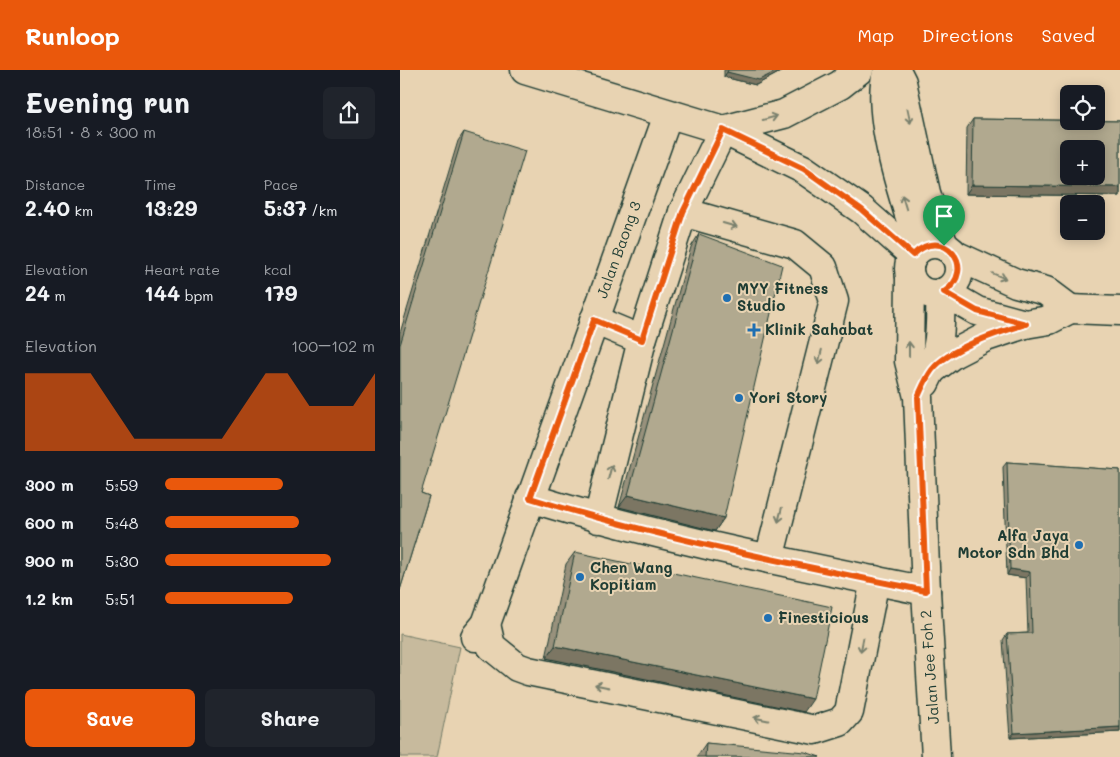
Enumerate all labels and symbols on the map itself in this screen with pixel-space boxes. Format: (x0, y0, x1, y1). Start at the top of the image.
one-way arrow (905, 108, 914, 124)
one-way arrow (762, 113, 778, 122)
one-way arrow (899, 194, 909, 210)
pin (923, 195, 965, 246)
street label: Jalan Baong 3 (591, 198, 645, 301)
one-way arrow (721, 221, 737, 231)
one-way arrow (991, 272, 1006, 282)
place label: MYY Fitness Studio (737, 278, 828, 315)
marker: MYY Fitness Studio (721, 292, 733, 304)
place label: Klinik Sahabat (765, 319, 873, 339)
marker: Klinik Sahabat (747, 323, 761, 337)
one-way arrow (904, 341, 914, 358)
one-way arrow (815, 349, 824, 365)
place label: Yori Story (749, 387, 827, 407)
marker: Yori Story (733, 392, 745, 404)
one-way arrow (606, 464, 615, 480)
one-way arrow (775, 506, 785, 522)
place label: Alfa Jaya Motor Sdn Bhd (958, 525, 1070, 562)
marker: Alfa Jaya Motor Sdn Bhd (1073, 539, 1085, 551)
place label: Chen Wang Kopitiam (590, 557, 672, 594)
marker: Chen Wang Kopitiam (574, 571, 586, 583)
place label: Finesticious (778, 607, 869, 627)
street label: Jalan Jee Foh 2 (915, 609, 943, 725)
marker: Finesticious (762, 612, 774, 624)
one-way arrow (856, 637, 866, 653)
one-way arrow (594, 681, 610, 691)
one-way arrow (754, 714, 770, 723)

